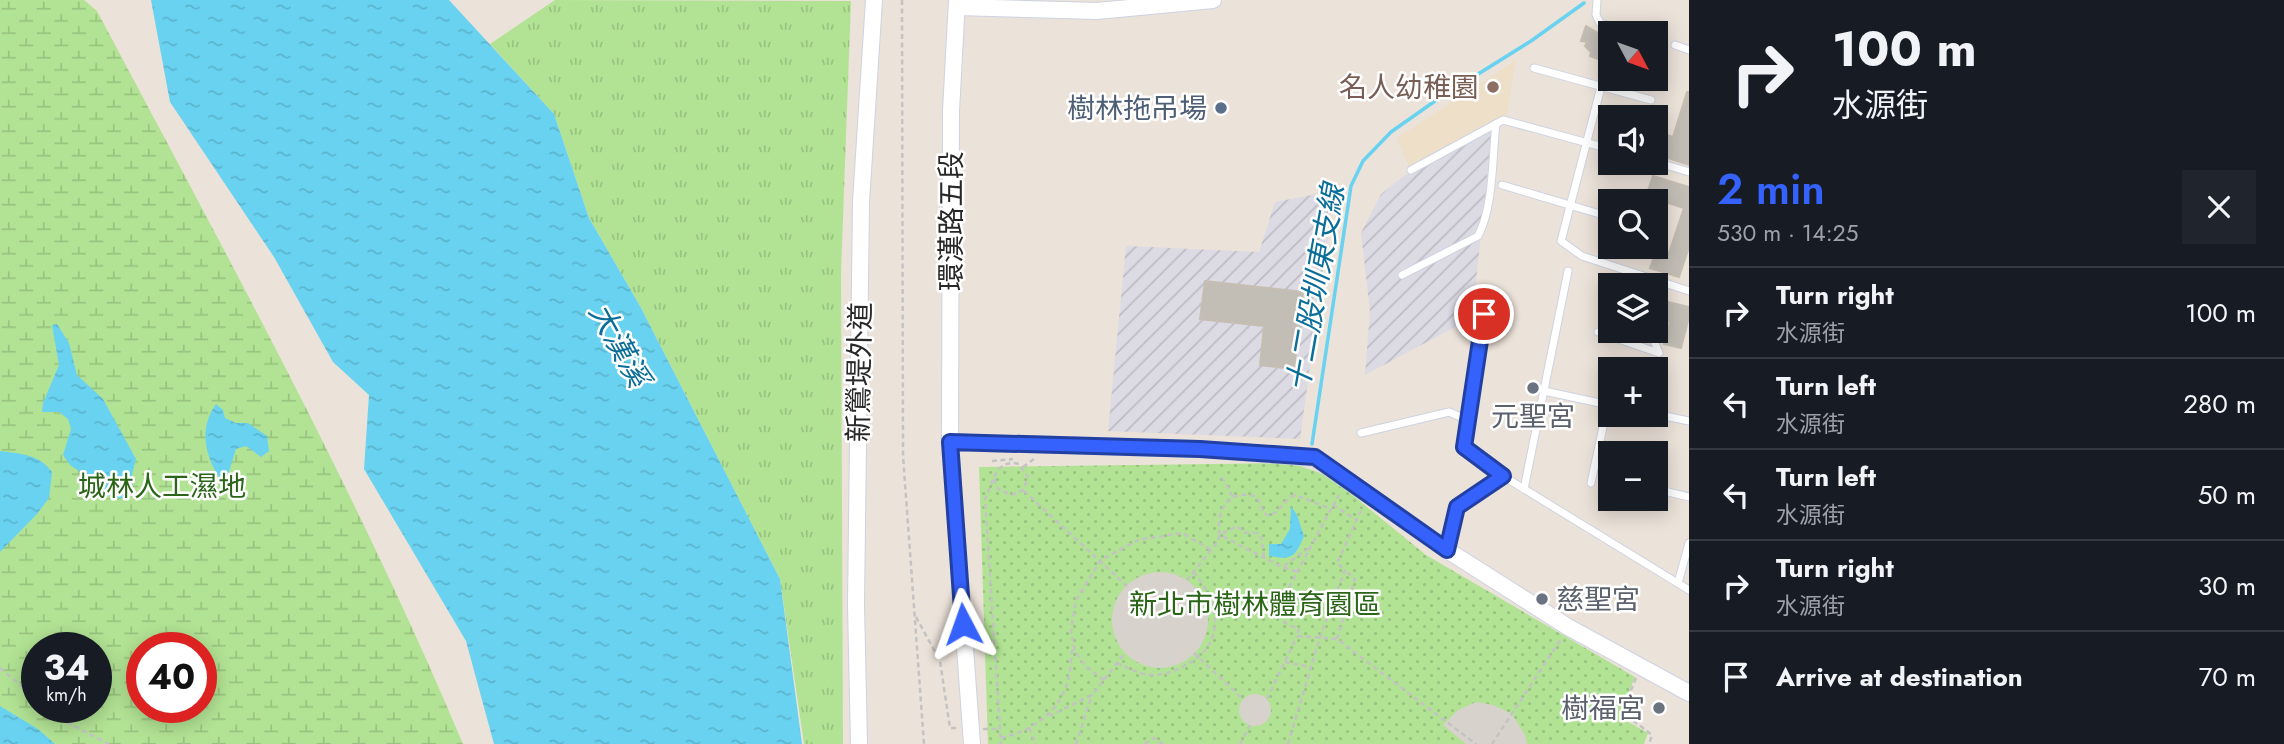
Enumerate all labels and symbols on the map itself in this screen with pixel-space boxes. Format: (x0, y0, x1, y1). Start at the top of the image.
north arrow (1598, 21, 1668, 91)
place label: 名人幼稚園 (1339, 67, 1479, 108)
marker: 名人幼稚園 (1485, 79, 1501, 95)
place label: 樹林拖吊場 (1067, 88, 1207, 129)
marker: 樹林拖吊場 (1213, 100, 1229, 116)
street label: 環漢路五段 (931, 151, 972, 291)
water label: 十二股圳東支線 (1276, 178, 1355, 395)
pin (1454, 284, 1514, 344)
water label: 大漢溪 (579, 295, 662, 398)
street label: 新鶯堤外道 (838, 302, 881, 442)
marker: 元聖宮 (1525, 380, 1541, 396)
place label: 元聖宮 (1491, 396, 1575, 437)
park label: 城林人工濕地 (78, 466, 246, 507)
place label: 慈聖宮 (1556, 579, 1640, 620)
park label: 新北市樹林體育園區 (1129, 584, 1381, 625)
position arrow (926, 587, 1000, 661)
marker: 慈聖宮 (1534, 591, 1550, 607)
speed limit sign: 40 (126, 632, 217, 723)
place label: 樹福宮 (1561, 688, 1645, 729)
marker: 樹福宮 (1651, 700, 1667, 716)

